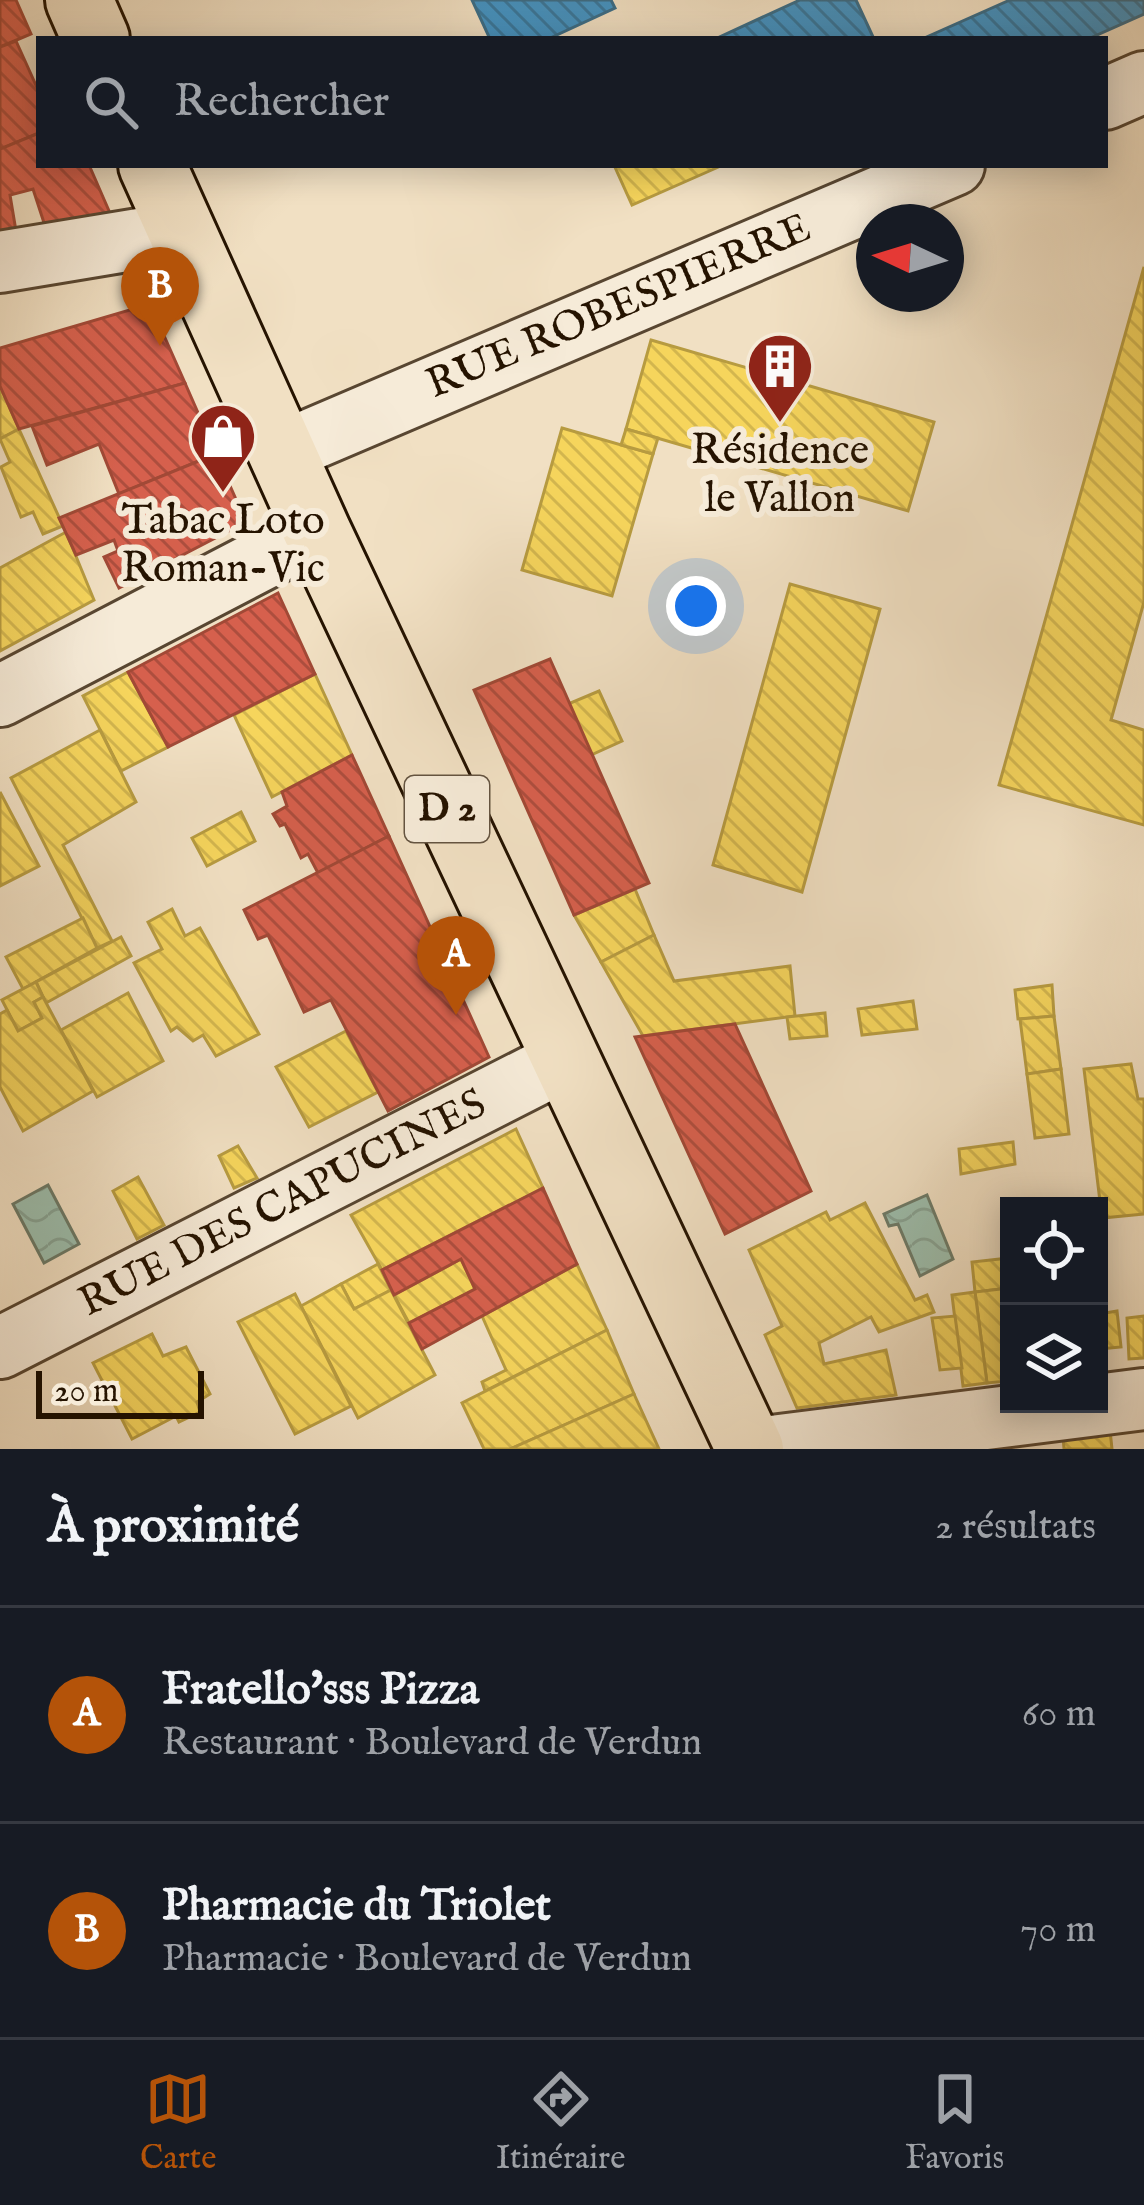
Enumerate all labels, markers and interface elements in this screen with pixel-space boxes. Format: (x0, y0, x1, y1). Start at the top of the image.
search box (36, 36, 1108, 168)
icon: search (78, 69, 144, 135)
text: Rechercher (174, 74, 389, 131)
street label: RUE ROBESPIERRE (419, 202, 819, 412)
north arrow (856, 204, 964, 312)
pin: B (121, 247, 199, 346)
building icon: Résidence le Vallon (745, 331, 815, 425)
shop icon: Tabac Loto Roman-Vic (188, 401, 258, 495)
place label: Résidence le Vallon (691, 425, 869, 526)
place label: Tabac Loto Roman-Vic (121, 495, 325, 596)
your location (666, 576, 726, 636)
road number: D 2 (405, 776, 489, 842)
pin: A (417, 916, 495, 1015)
street label: RUE DES CAPUCINES (71, 1078, 495, 1330)
map controls (1000, 1197, 1108, 1413)
button: locate (1000, 1197, 1108, 1305)
button: layers (1000, 1305, 1108, 1413)
scale bar (36, 1365, 204, 1418)
text: 20 m (54, 1371, 118, 1413)
text: À proximité (48, 1495, 299, 1560)
text: 2 résultats (935, 1503, 1096, 1552)
text: Fratello'sss Pizza (162, 1662, 479, 1719)
text: A (74, 1690, 100, 1739)
text: 60 m (1022, 1690, 1096, 1739)
text: Restaurant · Boulevard de Verdun (162, 1719, 702, 1768)
text: Pharmacie du Triolet (162, 1878, 551, 1935)
text: B (74, 1906, 100, 1955)
text: 70 m (1020, 1906, 1096, 1955)
text: Pharmacie · Boulevard de Verdun (162, 1935, 692, 1984)
tab: Carte (140, 2066, 216, 2180)
tab: Itinéraire (496, 2066, 625, 2180)
tab: Favoris (905, 2066, 1004, 2180)

